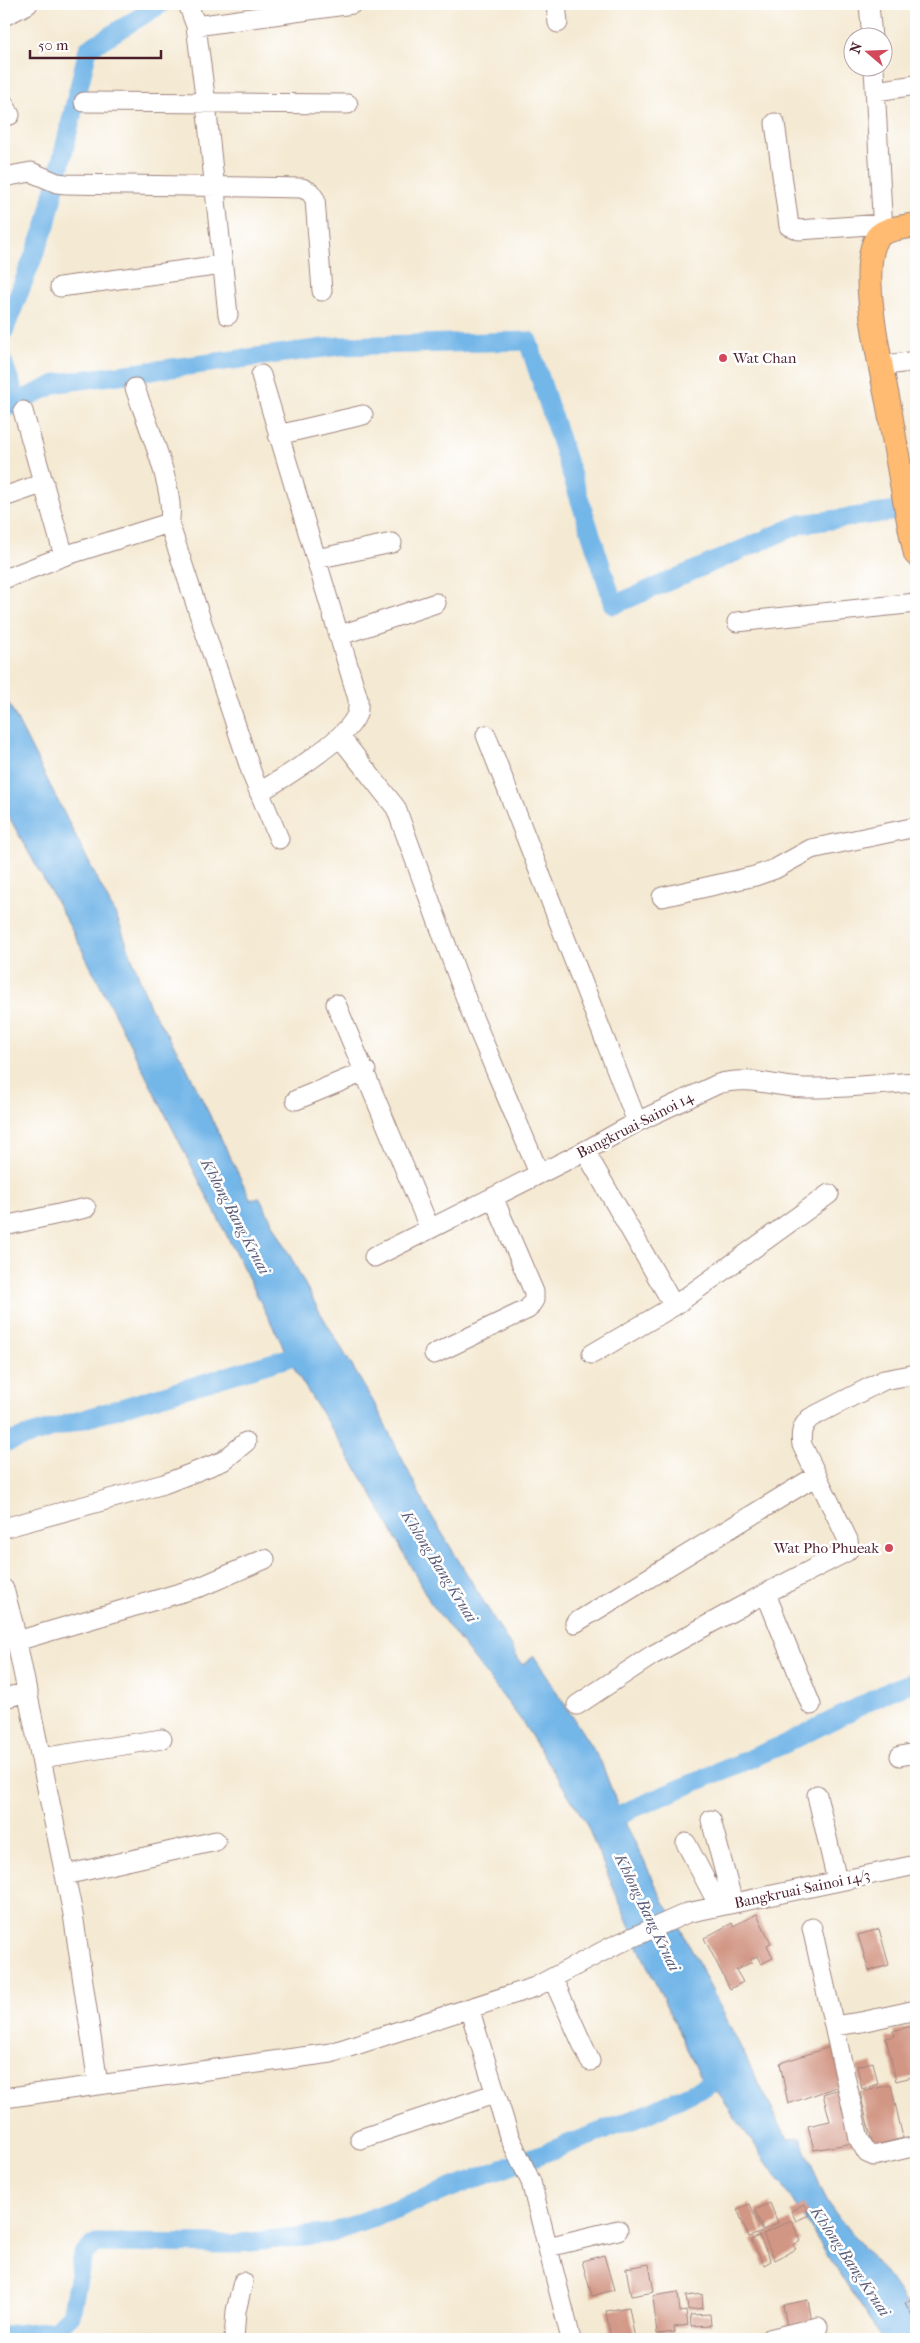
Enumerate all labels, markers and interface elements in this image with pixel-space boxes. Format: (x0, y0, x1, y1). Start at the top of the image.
scale bar (30, 28, 161, 60)
north arrow (842, 28, 892, 78)
text: 50 m (38, 36, 69, 54)
text: N (846, 40, 866, 56)
place label: Wat Chan (732, 349, 797, 367)
marker: Wat Chan (717, 352, 729, 364)
street label: Bangkruai-Sainoi 14 (574, 1087, 697, 1162)
water label: Khlong Bang Kruai (197, 1154, 275, 1279)
water label: Khlong Bang Kruai (397, 1506, 482, 1627)
place label: Wat Pho Phueak (773, 1539, 879, 1557)
marker: Wat Pho Phueak (883, 1542, 895, 1554)
water label: Khlong Bang Kruai (610, 1849, 685, 1975)
street label: Bangkruai-Sainoi 14/3 (732, 1866, 872, 1912)
water label: Khlong Bang Kruai (806, 2202, 895, 2321)

